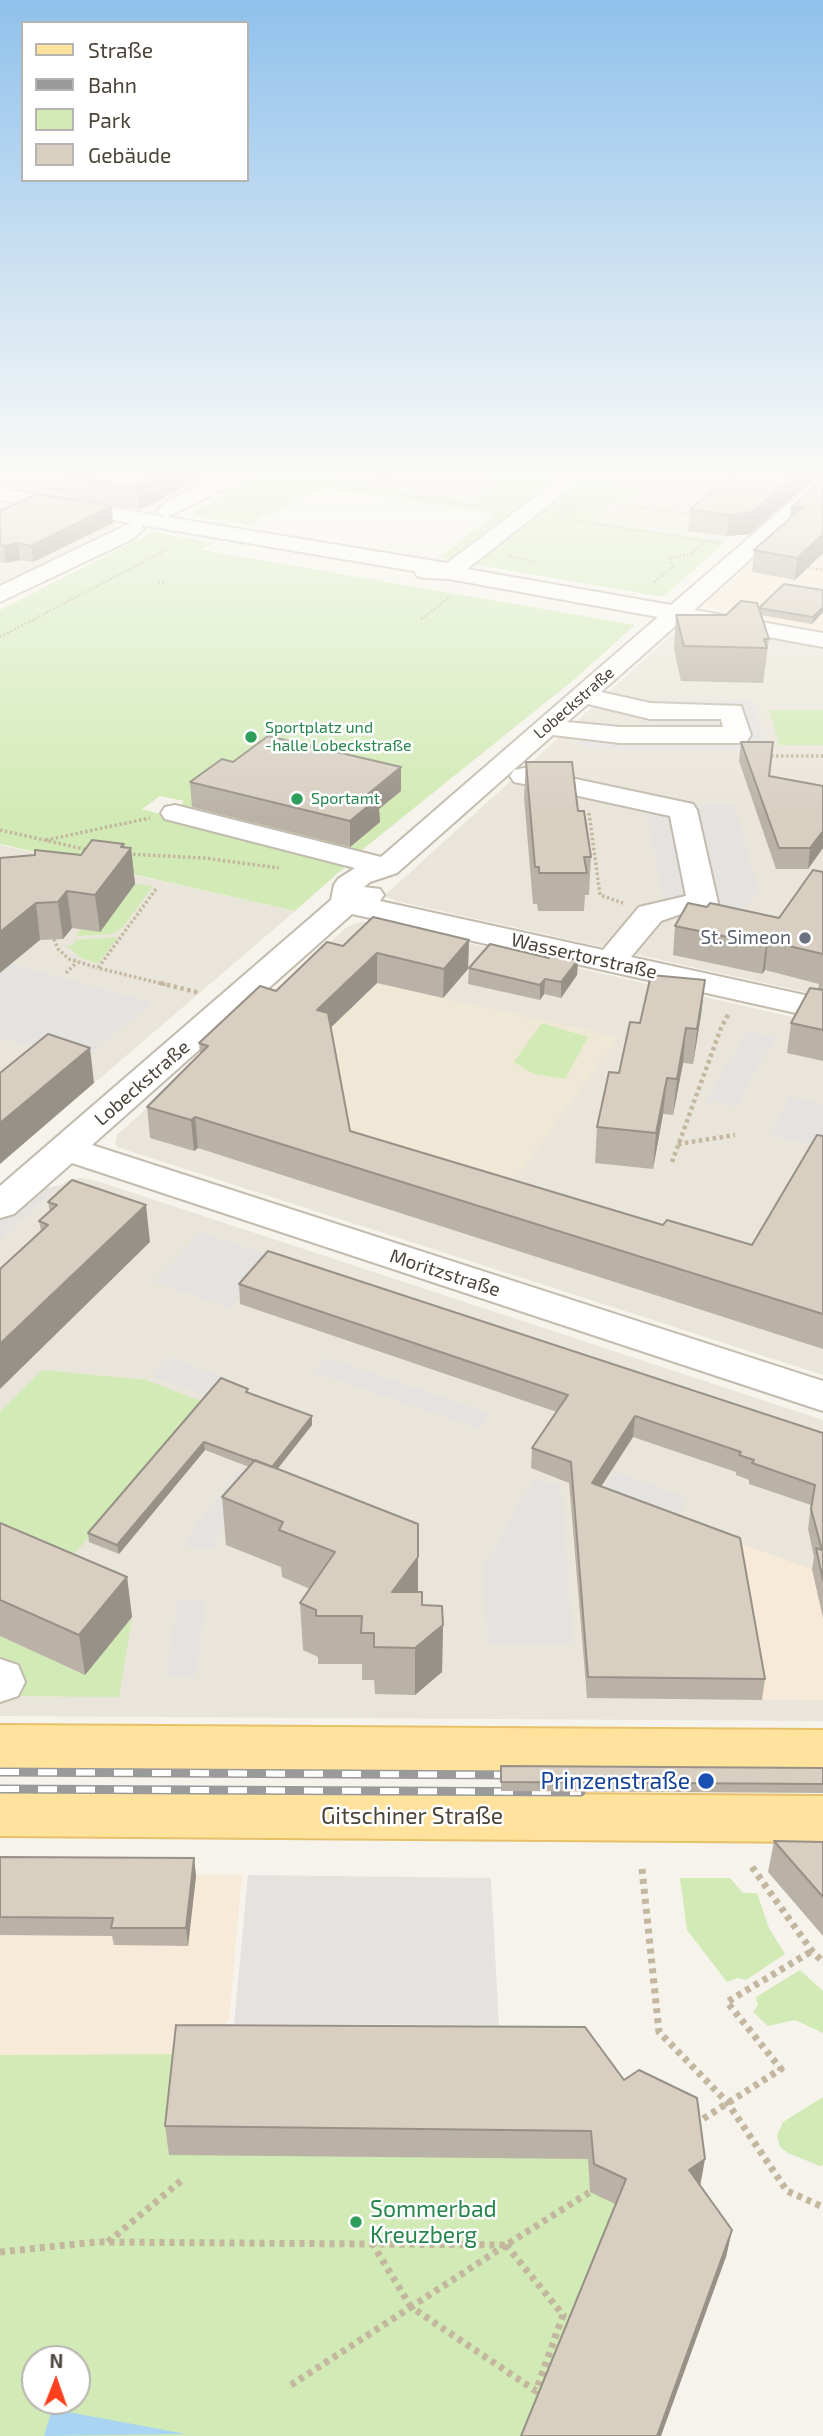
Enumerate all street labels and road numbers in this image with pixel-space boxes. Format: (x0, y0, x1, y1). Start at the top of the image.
street label: Lobeckstraße (530, 663, 618, 743)
street label: Wassertorstraße (509, 928, 659, 984)
street label: Lobeckstraße (90, 1036, 194, 1130)
street label: Moritzstraße (387, 1244, 503, 1302)
street label: Gitschiner Straße (321, 1802, 503, 1830)

